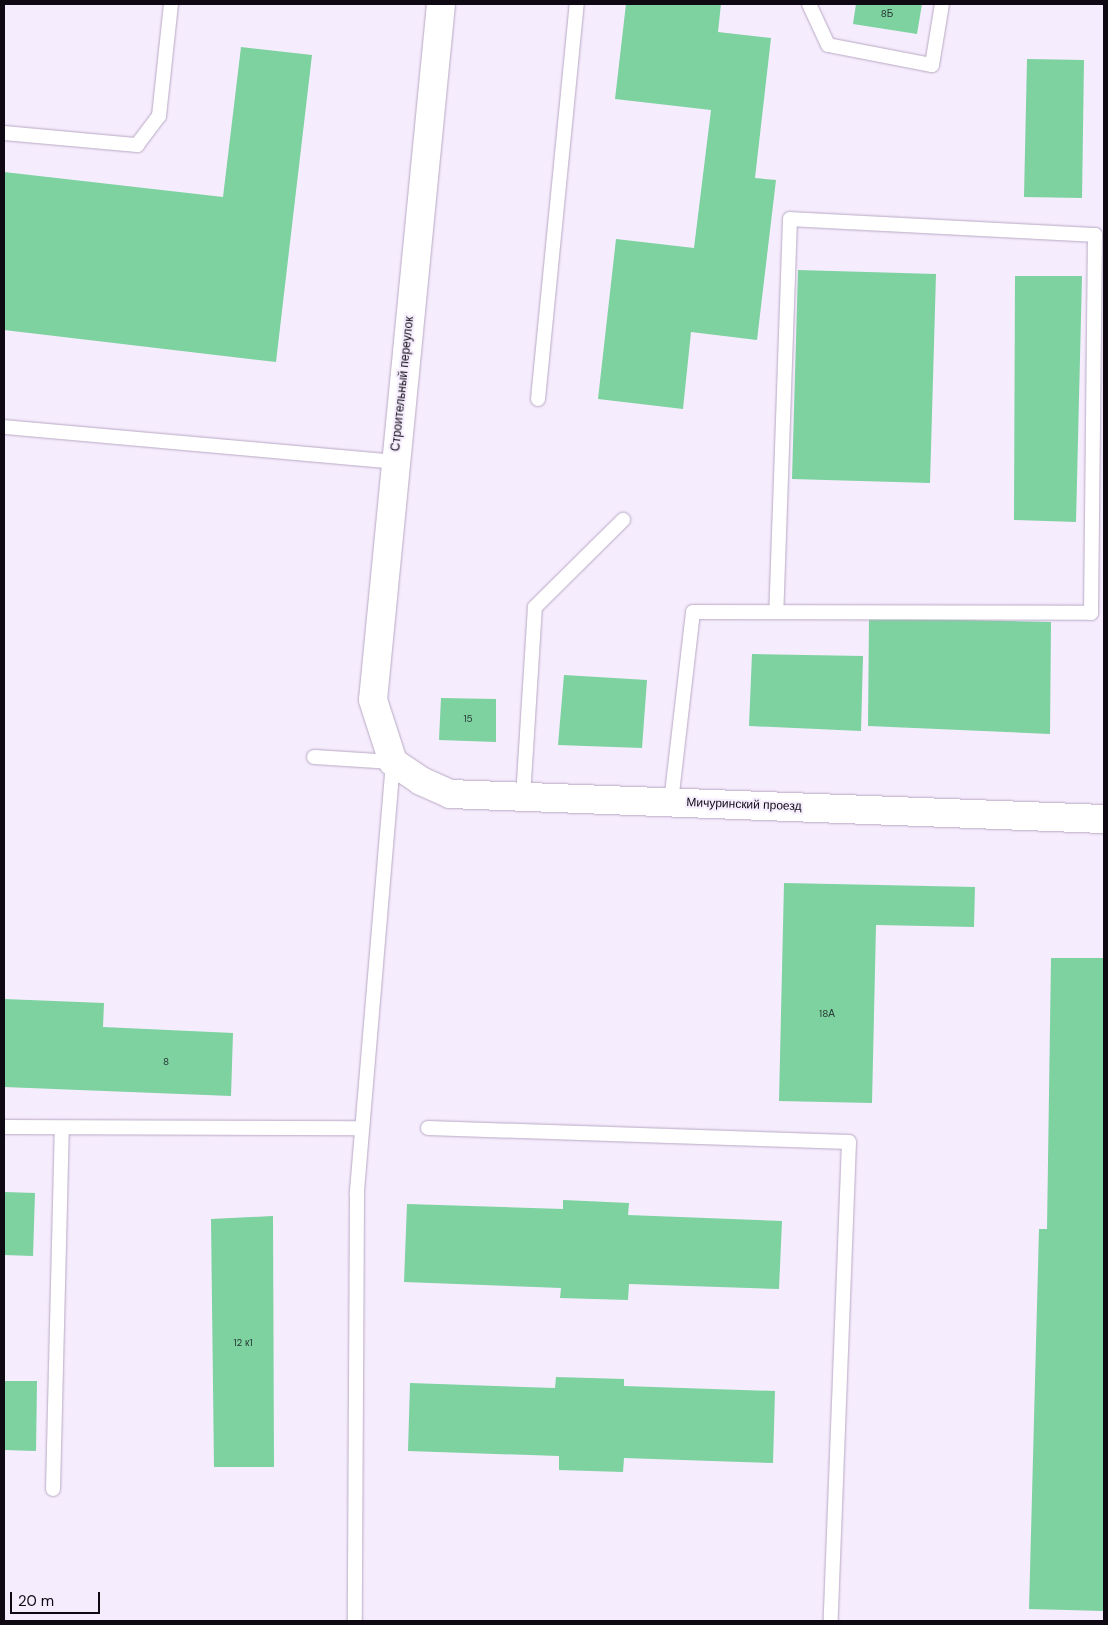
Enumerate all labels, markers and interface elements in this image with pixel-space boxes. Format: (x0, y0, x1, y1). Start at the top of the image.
house number: 8Б (881, 8, 893, 20)
street label: Строительный переулок (389, 316, 417, 452)
house number: 15 (463, 713, 473, 725)
street label: Мичуринский проезд (686, 796, 802, 814)
house number: 18А (819, 1008, 835, 1020)
house number: 8 (163, 1056, 169, 1068)
house number: 12 к1 (233, 1337, 253, 1349)
scale bar (12, 1582, 102, 1614)
text: 20 m (18, 1591, 54, 1611)

